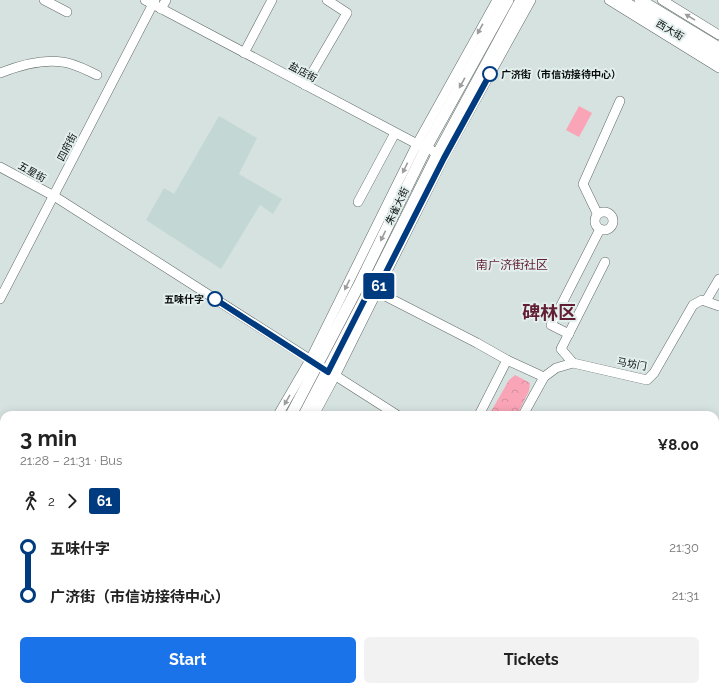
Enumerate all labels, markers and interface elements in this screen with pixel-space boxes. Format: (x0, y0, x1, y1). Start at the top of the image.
one-way arrow (684, 14, 696, 21)
street label: 西大街 (654, 18, 686, 42)
one-way arrow (477, 23, 484, 35)
street label: 盐店街 (287, 60, 319, 84)
marker: 广济街（市信访接待中心） (482, 66, 498, 82)
place label: 广济街（市信访接待中心） (501, 69, 621, 80)
one-way arrow (459, 77, 465, 89)
street label: 四府街 (55, 131, 79, 163)
street label: 五星街 (16, 160, 48, 184)
one-way arrow (402, 162, 408, 174)
street label: 朱雀大街 (383, 186, 411, 226)
one-way arrow (380, 230, 386, 242)
district label: 南广济街社区 (476, 258, 548, 272)
line badge: 61 (361, 273, 397, 299)
text: 61 (371, 278, 387, 294)
one-way arrow (344, 279, 350, 290)
marker: 五味什字 (207, 291, 223, 307)
place label: 五味什字 (164, 293, 204, 305)
district label: 碑林区 (522, 302, 576, 323)
street label: 马坊门 (616, 356, 648, 372)
one-way arrow (284, 394, 291, 406)
text: 3 min (20, 425, 77, 451)
text: ¥8.00 (657, 436, 699, 454)
text: 21:28 – 21:31 · Bus (20, 453, 122, 468)
icon: walk (20, 490, 42, 512)
icon: forward (61, 490, 83, 512)
text: 61 (97, 493, 112, 509)
text: 2 (48, 494, 55, 509)
text: 五味什字 (50, 540, 110, 558)
text: 21:30 (669, 540, 699, 555)
text: 广济街（市信访接待中心） (50, 588, 230, 606)
text: 21:31 (672, 588, 699, 603)
button: Start (20, 637, 356, 683)
button: Tickets (364, 637, 699, 683)

